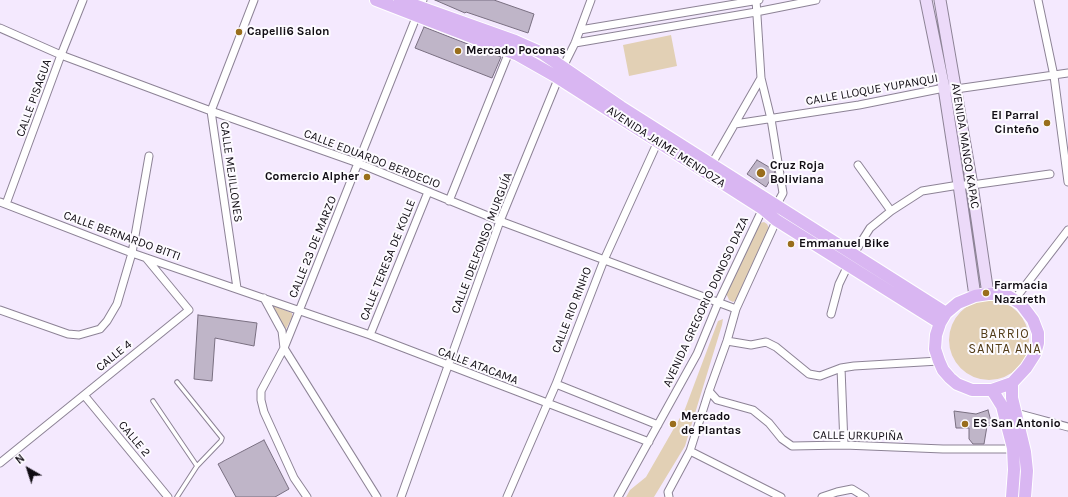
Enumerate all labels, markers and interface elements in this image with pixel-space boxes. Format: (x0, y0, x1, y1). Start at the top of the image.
place label: Capelli6 Salon (247, 25, 329, 39)
marker: Capelli6 Salon (234, 27, 244, 37)
place label: Mercado Poconas (466, 44, 566, 58)
marker: Mercado Poconas (453, 46, 463, 56)
street label: CALLE PISAGUA (13, 57, 55, 139)
street label: CALLE LLOQUE YUPANQUI (805, 71, 939, 109)
street label: AVENIDA MANCO KAPAC (948, 82, 982, 210)
street label: AVENIDA JAIME MENDOZA (604, 103, 728, 191)
place label: El Parral Cinteño (991, 109, 1039, 137)
marker: El Parral Cinteño (1042, 118, 1052, 128)
street label: CALLE MEJILLONES (217, 121, 245, 223)
street label: CALLE EDUARDO BERDECIO (302, 126, 442, 192)
place label: Cruz Roja Boliviana (770, 159, 824, 187)
marker: Cruz Roja Boliviana (755, 167, 767, 179)
place label: Comercio Alpher (265, 170, 359, 184)
street label: CALLE IDELFONSO MURGUÍA (448, 170, 516, 316)
marker: Comercio Alpher (362, 172, 372, 182)
street label: CALLE 23 DE MARZO (286, 194, 340, 300)
street label: CALLE TERESA DE KOLLE (357, 197, 419, 323)
street label: CALLE BERNARDO BITTI (61, 208, 183, 264)
street label: AVENIDA GREGORIO DONOSO DAZA (660, 215, 752, 389)
place label: Emmanuel Bike (799, 237, 889, 251)
marker: Emmanuel Bike (786, 239, 796, 249)
street label: CALLE RIO RINHO (549, 265, 595, 355)
place label: Farmacia Nazareth (994, 279, 1048, 307)
marker: Farmacia Nazareth (981, 288, 991, 298)
district label: BARRIO SANTA ANA (968, 326, 1042, 357)
street label: CALLE 4 (93, 337, 135, 375)
street label: CALLE ATACAMA (436, 344, 520, 388)
place label: Mercado de Plantas (681, 410, 741, 438)
place label: ES San Antonio (973, 417, 1061, 431)
street label: CALLE 2 (115, 418, 153, 460)
marker: Mercado de Plantas (668, 419, 678, 429)
marker: ES San Antonio (960, 419, 970, 429)
street label: CALLE URKUPIÑA (813, 428, 903, 444)
north arrow (8, 449, 48, 489)
text: N (13, 452, 27, 467)

